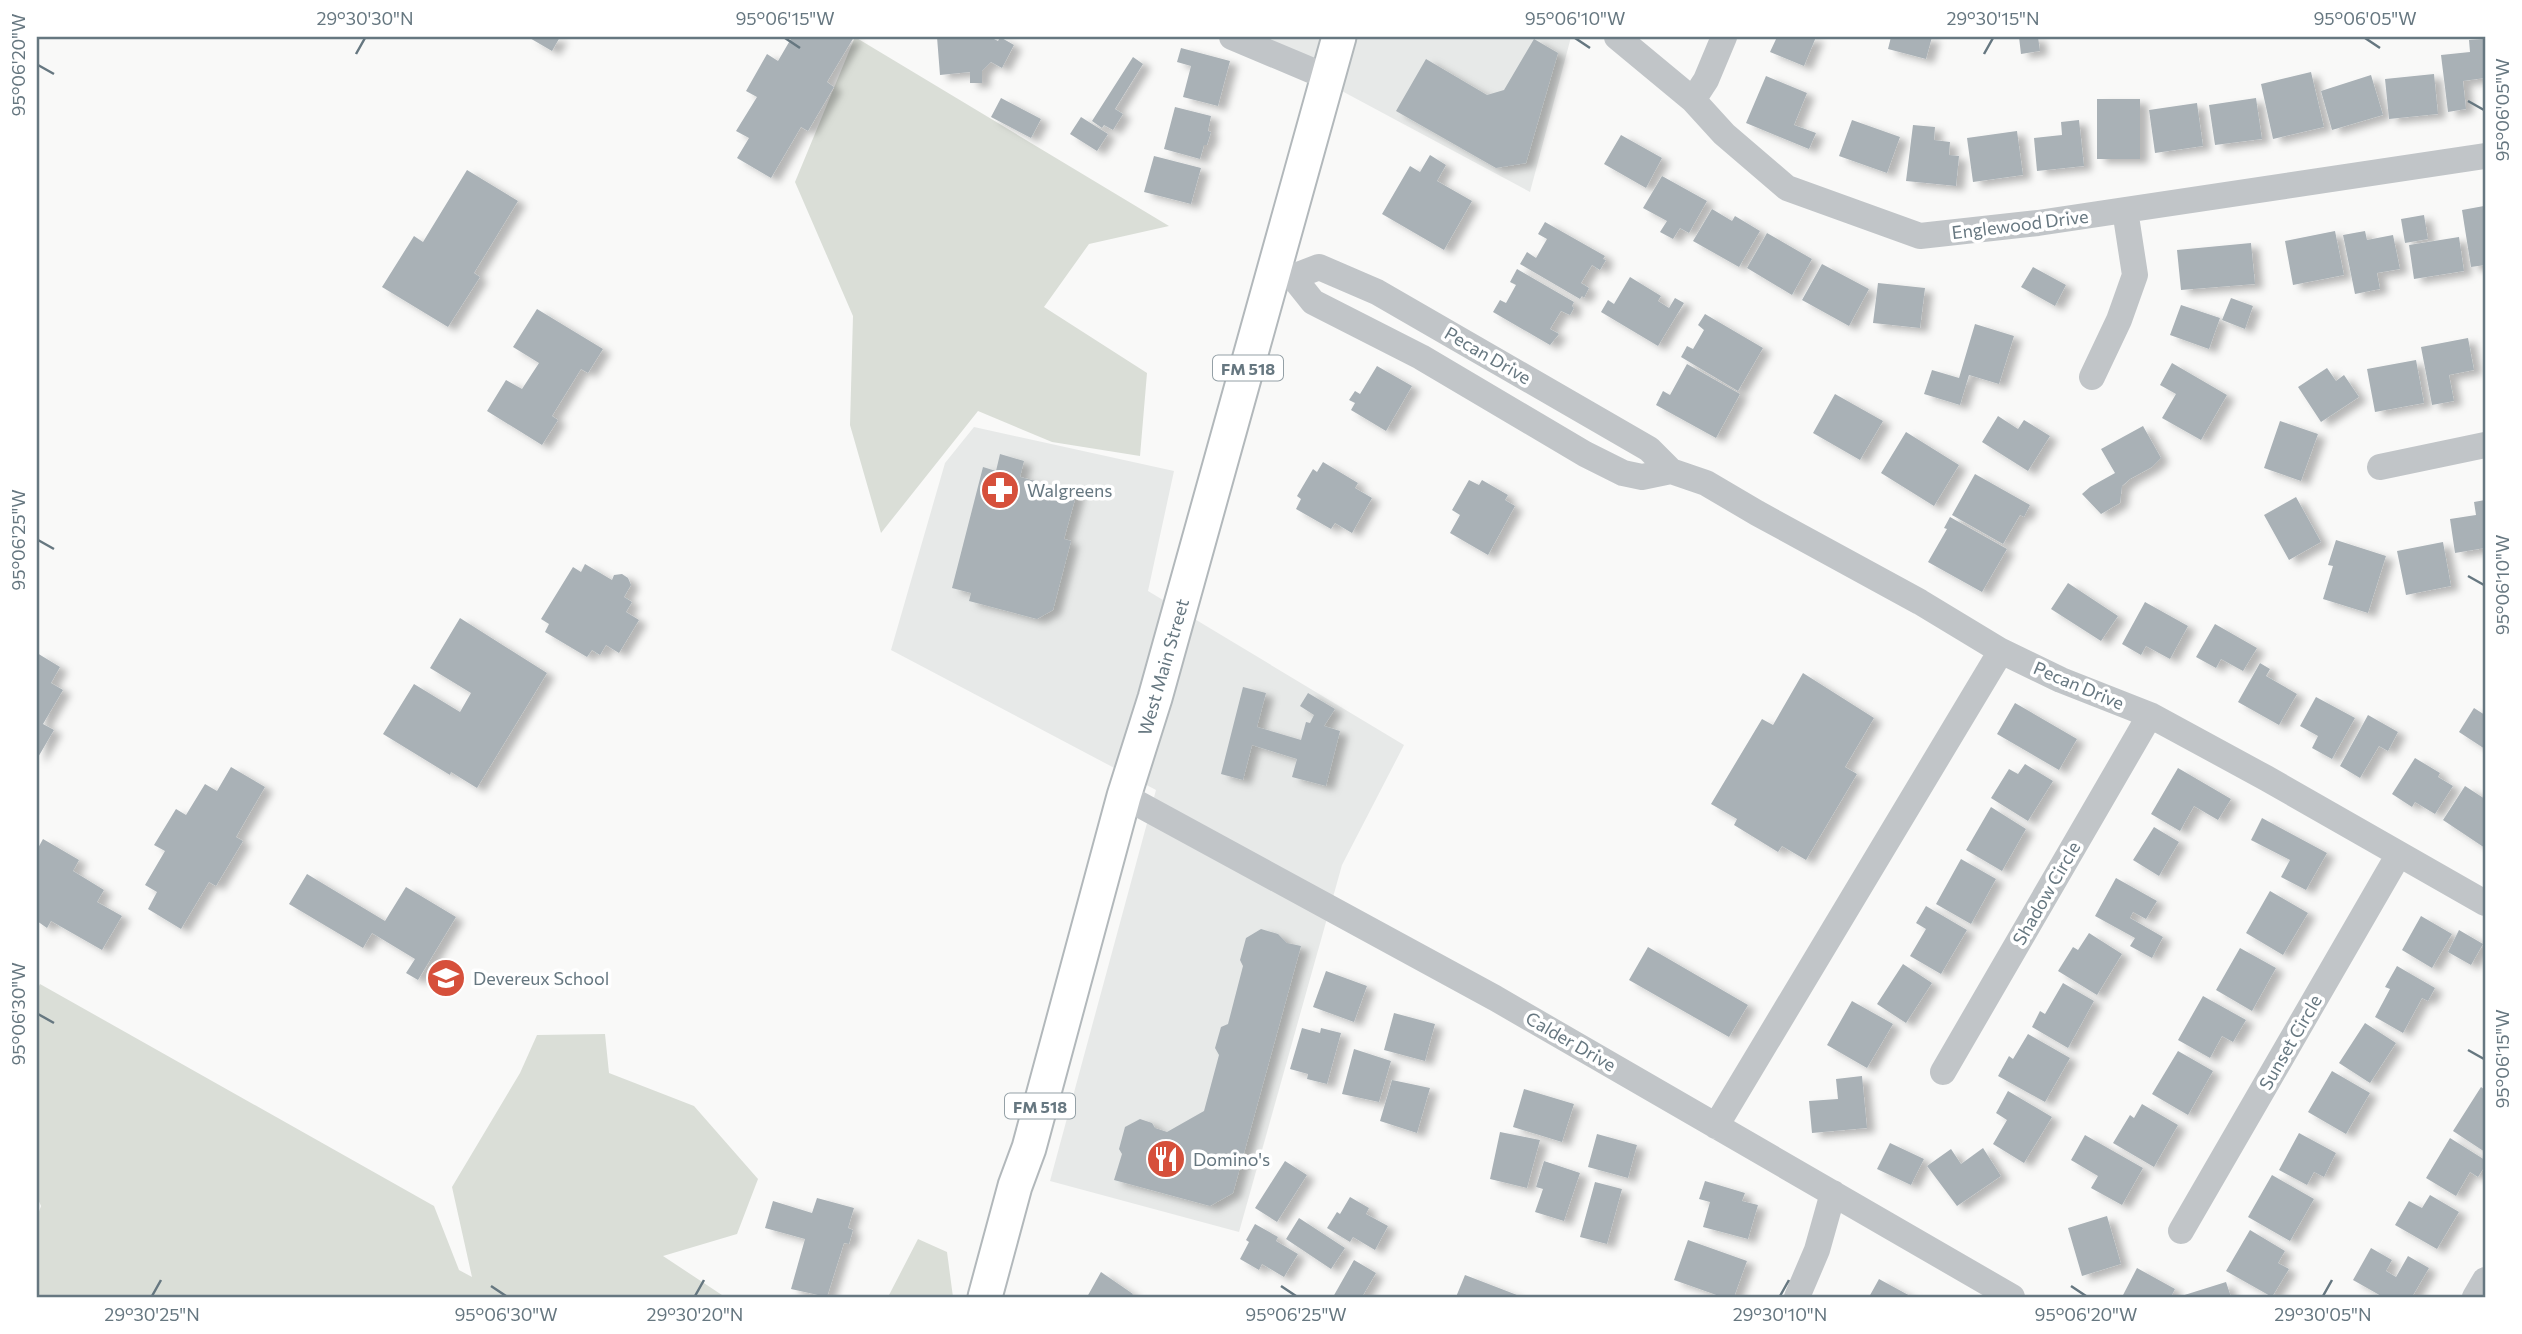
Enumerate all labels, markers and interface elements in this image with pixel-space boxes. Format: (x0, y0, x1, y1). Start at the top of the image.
text: 29°30'30"N (316, 7, 414, 29)
text: 95°06'15"W (735, 7, 835, 29)
text: 95°06'10"W (1525, 7, 1625, 29)
text: 29°30'15"N (1946, 7, 2040, 29)
text: 95°06'05"W (2313, 7, 2417, 29)
text: 95°06'20"W (7, 14, 29, 116)
text: 95°06'05"W (2491, 58, 2513, 162)
street label: Englewood Drive (1950, 205, 2090, 243)
street label: Pecan Drive (1441, 321, 1535, 389)
road number: FM 518 (1213, 356, 1283, 380)
pharmacy icon: Walgreens (979, 469, 1021, 511)
place label: Walgreens (1027, 479, 1113, 501)
text: 95°06'25"W (7, 489, 29, 591)
text: 95°06'10"W (2491, 535, 2513, 635)
street label: West Main Street (1133, 596, 1193, 738)
street label: Pecan Drive (2030, 656, 2128, 714)
street label: Shadow Circle (2008, 837, 2084, 949)
school or university icon: Devereux School (425, 957, 467, 999)
text: 95°06'30"W (7, 962, 29, 1066)
place label: Devereux School (473, 967, 609, 989)
street label: Sunset Circle (2254, 991, 2326, 1093)
street label: Calder Drive (1522, 1006, 1620, 1076)
text: 95°06'15"W (2491, 1009, 2513, 1109)
road number: FM 518 (1005, 1094, 1075, 1118)
restaurant icon: Domino's (1145, 1138, 1187, 1180)
place label: Domino's (1193, 1148, 1270, 1170)
text: 29°30'25"N (104, 1303, 200, 1325)
text: 95°06'30"W (454, 1303, 558, 1325)
text: 29°30'20"N (647, 1303, 743, 1325)
text: 95°06'25"W (1245, 1303, 1347, 1325)
text: 29°30'10"N (1733, 1303, 1827, 1325)
text: 95°06'20"W (2035, 1303, 2137, 1325)
text: 29°30'05"N (2274, 1303, 2372, 1325)

